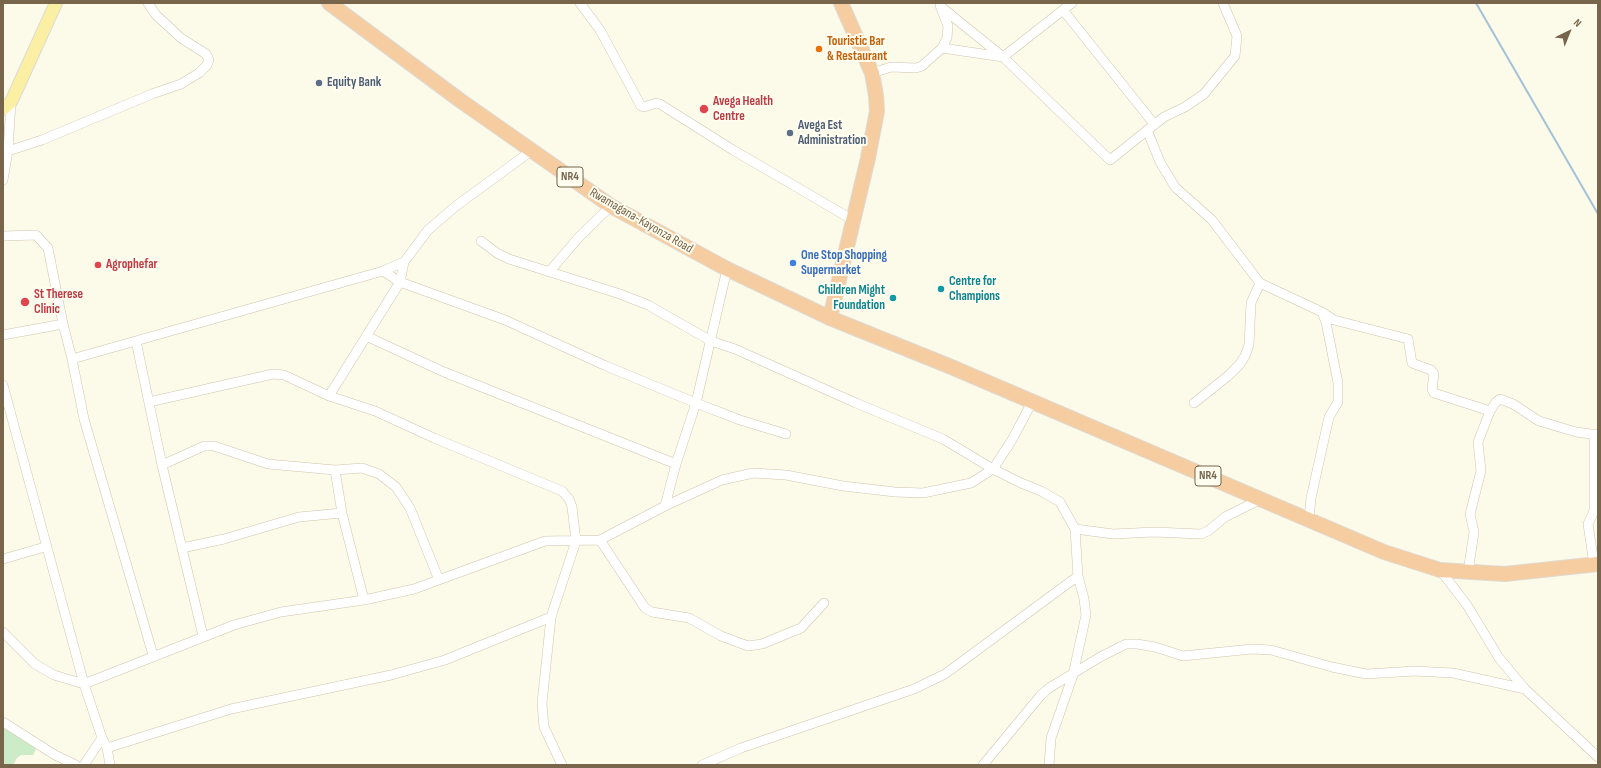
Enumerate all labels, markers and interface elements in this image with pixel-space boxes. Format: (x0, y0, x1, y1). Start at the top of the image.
north arrow (1549, 12, 1589, 52)
text: N (1571, 16, 1584, 30)
place label: Touristic Bar & Restaurant (827, 34, 887, 65)
marker: Touristic Bar & Restaurant (814, 44, 824, 54)
place label: Equity Bank (327, 75, 381, 91)
marker: Equity Bank (314, 78, 324, 88)
place label: Avega Health Centre (713, 94, 773, 125)
marker: Avega Health Centre (698, 103, 710, 115)
place label: Avega Est Administration (798, 118, 866, 149)
marker: Avega Est Administration (785, 128, 795, 138)
road number: NR4 (557, 167, 583, 187)
street label: Rwamagana-Kayonza Road (587, 185, 695, 257)
place label: One Stop Shopping Supermarket (801, 248, 887, 279)
place label: Agrophefar (106, 257, 158, 273)
marker: One Stop Shopping Supermarket (788, 258, 798, 268)
marker: Agrophefar (93, 260, 103, 270)
place label: Centre for Champions (949, 274, 1000, 305)
place label: Children Might Foundation (818, 283, 885, 314)
marker: Centre for Champions (936, 284, 946, 294)
place label: St Therese Clinic (34, 287, 83, 318)
marker: Children Might Foundation (888, 293, 898, 303)
marker: St Therese Clinic (19, 296, 31, 308)
road number: NR4 (1195, 466, 1221, 486)

